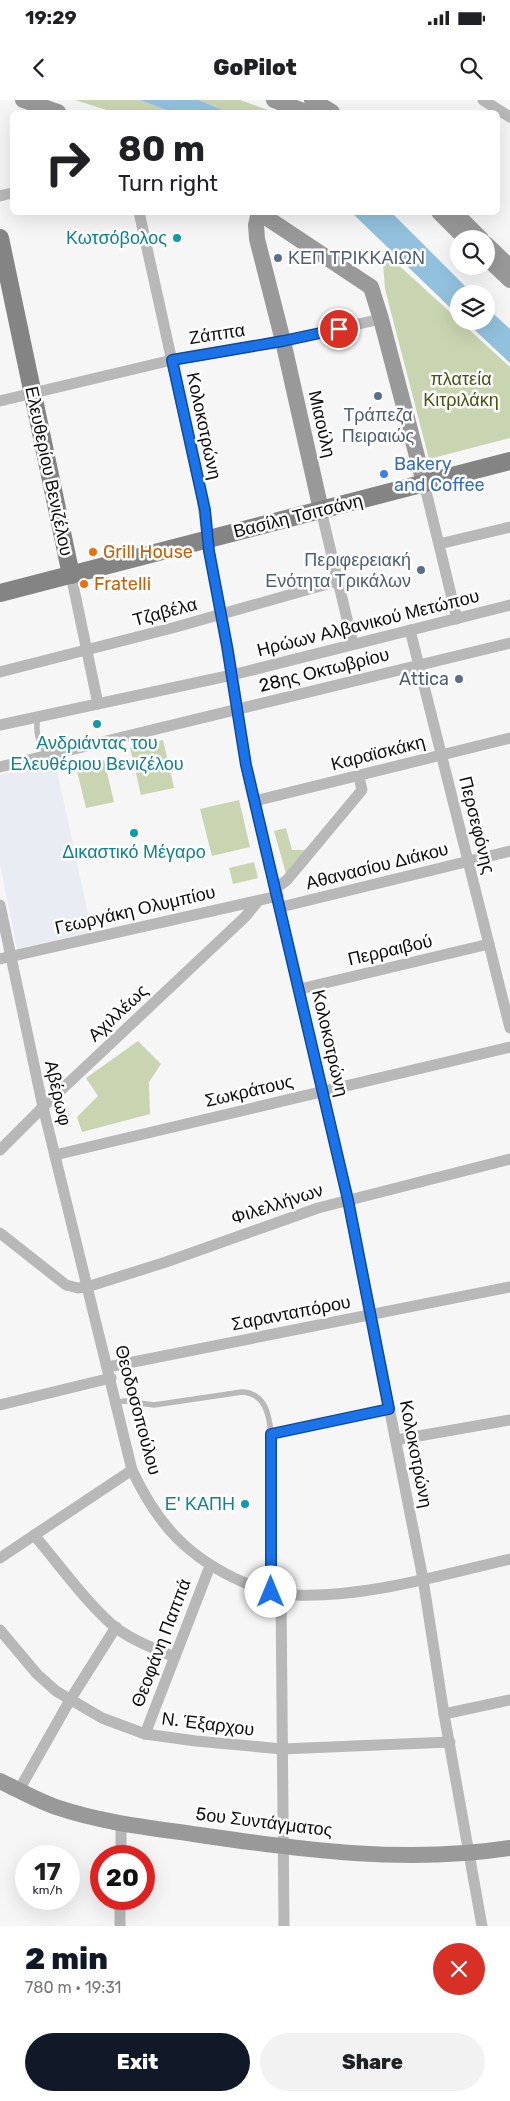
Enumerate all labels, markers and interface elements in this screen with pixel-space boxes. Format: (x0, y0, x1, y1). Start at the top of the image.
text: 19:29 (25, 6, 77, 29)
icon: back (25, 54, 53, 82)
text: GoPilot (213, 54, 297, 81)
icon: search (457, 54, 485, 82)
text: 80 m (118, 128, 205, 170)
icon: right (35, 130, 100, 195)
text: Turn right (118, 170, 218, 197)
place label: Κωτσόβολος (66, 227, 167, 249)
map controls (450, 230, 495, 330)
button: search (450, 230, 495, 275)
marker: Κωτσόβολος (171, 232, 183, 244)
place label: ΚΕΠ ΤΡΙΚΚΑΙΩΝ (288, 247, 425, 269)
marker: ΚΕΠ ΤΡΙΚΚΑΙΩΝ (272, 252, 284, 264)
button: layers (450, 285, 495, 330)
pin (318, 308, 360, 350)
icon: arrive (325, 315, 353, 343)
street label: Ζάππα (187, 319, 247, 349)
park label: πλατεία Κιτριλάκη (423, 368, 499, 411)
street label: Κολοκοτρώνη (182, 370, 226, 482)
street label: Ελευθερίου Βενιζέλου (20, 384, 78, 558)
street label: Μιαούλη (304, 388, 340, 460)
marker: Τράπεζα Πειραιώς (372, 390, 384, 402)
place label: Τράπεζα Πειραιώς (342, 404, 415, 447)
place label: Bakery and Coffee (394, 453, 485, 496)
marker: Bakery and Coffee (378, 468, 390, 480)
street label: Βασίλη Τσιτσάνη (231, 489, 365, 543)
place label: Grill House (103, 541, 193, 563)
marker: Grill House (87, 546, 99, 558)
place label: Περιφερειακή Ενότητα Τρικάλων (265, 549, 411, 592)
marker: Περιφερειακή Ενότητα Τρικάλων (415, 564, 427, 576)
place label: Fratelli (94, 573, 151, 595)
marker: Fratelli (78, 578, 90, 590)
street label: Ηρώων Αλβανικού Μετώπου (255, 585, 481, 661)
street label: Τζαβέλα (130, 593, 200, 631)
street label: 28ης Οκτωβρίου (257, 643, 391, 697)
place label: Attica (399, 668, 449, 690)
marker: Attica (453, 673, 465, 685)
marker: Ανδριάντας του Ελευθέριου Βενιζέλου (91, 718, 103, 730)
street label: Καραϊσκάκη (329, 731, 427, 775)
place label: Ανδριάντας του Ελευθέριου Βενιζέλου (11, 732, 183, 775)
street label: Περσεφόνης (454, 774, 500, 876)
marker: Δικαστικό Μέγαρο (128, 827, 140, 839)
street label: Αθανασίου Διάκου (303, 838, 451, 894)
place label: Δικαστικό Μέγαρο (62, 841, 206, 863)
street label: Γεωργάκη Ολυμπίου (53, 881, 217, 939)
street label: Περραιβού (346, 930, 434, 970)
street label: Αχιλλέως (83, 980, 153, 1046)
street label: Κολοκοτρώνη (307, 987, 353, 1099)
street label: Αβέρωφ (40, 1058, 76, 1128)
street label: Σωκράτους (203, 1070, 296, 1112)
street label: Φιλελλήνων (228, 1179, 326, 1229)
street label: Σαρανταπόρου (230, 1291, 352, 1335)
street label: Θεοδοσοπούλου (110, 1343, 166, 1477)
street label: Κολοκοτρώνη (395, 1398, 437, 1510)
place label: Ε' ΚΑΠΗ (165, 1493, 235, 1515)
marker: Ε' ΚΑΠΗ (239, 1498, 251, 1510)
position arrow (244, 1565, 296, 1617)
street label: Θεοφάνη Παππά (126, 1576, 196, 1710)
street label: Ν. Έξαρχου (160, 1707, 256, 1741)
street label: 5ου Συντάγματος (194, 1803, 334, 1841)
speed limit sign: 20 (90, 1845, 155, 1910)
text: 17 (34, 1857, 61, 1886)
text: km/h (33, 1883, 62, 1897)
text: 2 min (25, 1941, 108, 1977)
button: close (433, 1943, 485, 1995)
text: 780 m · 19:31 (25, 1978, 121, 1997)
button: Exit (25, 2033, 250, 2091)
button: Share (260, 2033, 485, 2091)

